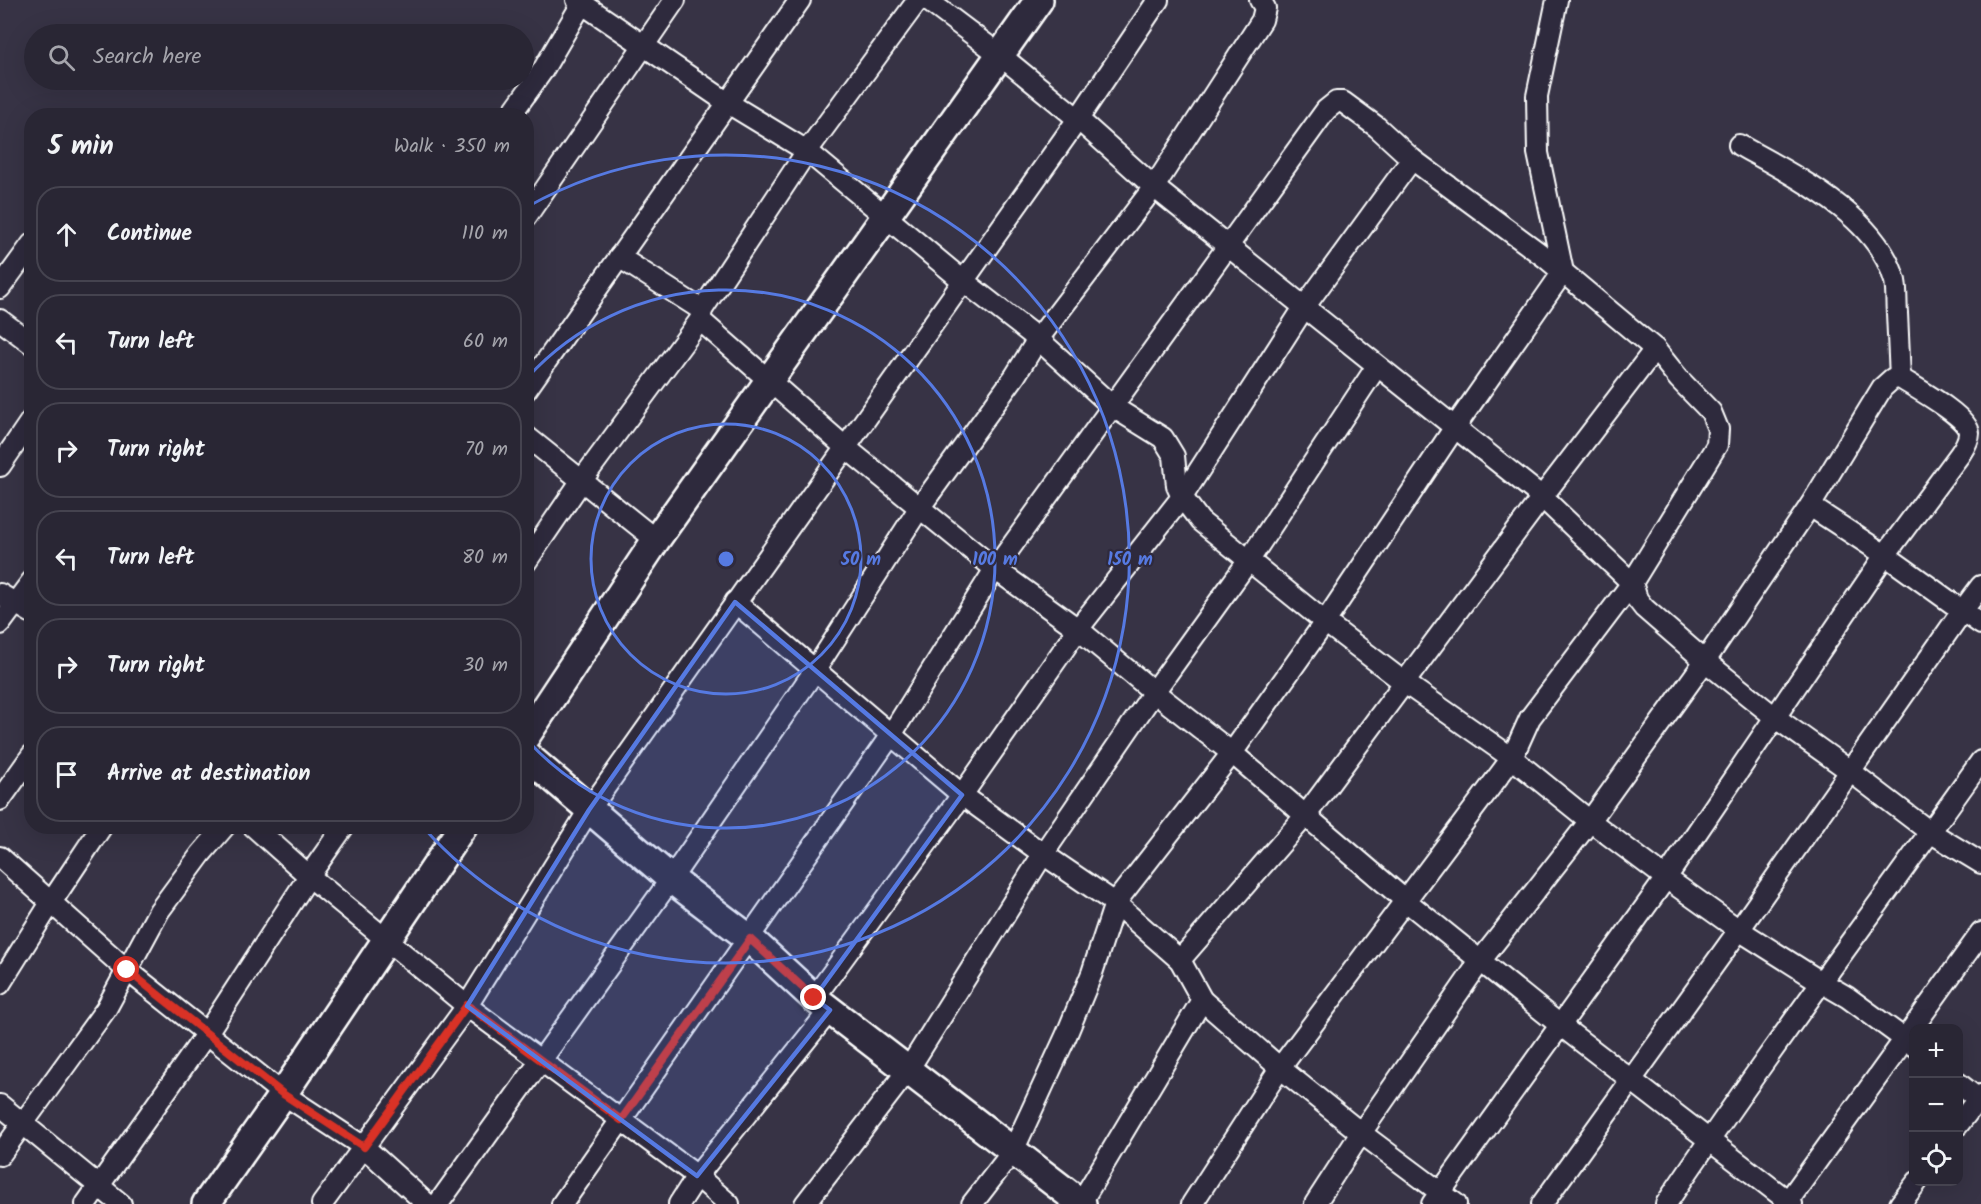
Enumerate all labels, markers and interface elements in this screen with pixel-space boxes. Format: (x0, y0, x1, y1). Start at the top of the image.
search box (24, 24, 534, 90)
text: Search here (93, 40, 201, 75)
icon: search (45, 41, 78, 74)
text: 5 min (48, 126, 114, 168)
text: Walk · 350 m (394, 131, 510, 163)
text: Continue (107, 217, 192, 252)
icon: ahead (50, 218, 83, 251)
text: 110 m (462, 218, 508, 250)
text: Turn left (107, 325, 194, 360)
icon: left (50, 326, 83, 359)
text: 60 m (463, 326, 508, 358)
text: Turn right (107, 433, 205, 468)
icon: right (50, 434, 83, 467)
text: 70 m (465, 434, 508, 466)
text: Turn left (107, 541, 194, 576)
icon: left (50, 542, 83, 575)
text: 80 m (462, 542, 508, 574)
text: 50 m (840, 546, 881, 575)
text: 100 m (972, 546, 1018, 575)
text: 150 m (1107, 546, 1153, 575)
centre of rings (716, 549, 736, 569)
text: Turn right (107, 649, 205, 684)
icon: right (50, 650, 83, 683)
text: 30 m (463, 650, 508, 682)
text: Arrive at destination (107, 757, 310, 792)
icon: arrive (50, 758, 83, 791)
route start (113, 956, 139, 982)
route end (800, 984, 826, 1010)
map controls (1909, 1024, 1963, 1186)
button: + (1909, 1024, 1963, 1078)
button: − (1909, 1078, 1963, 1132)
button: locate (1909, 1132, 1963, 1186)

